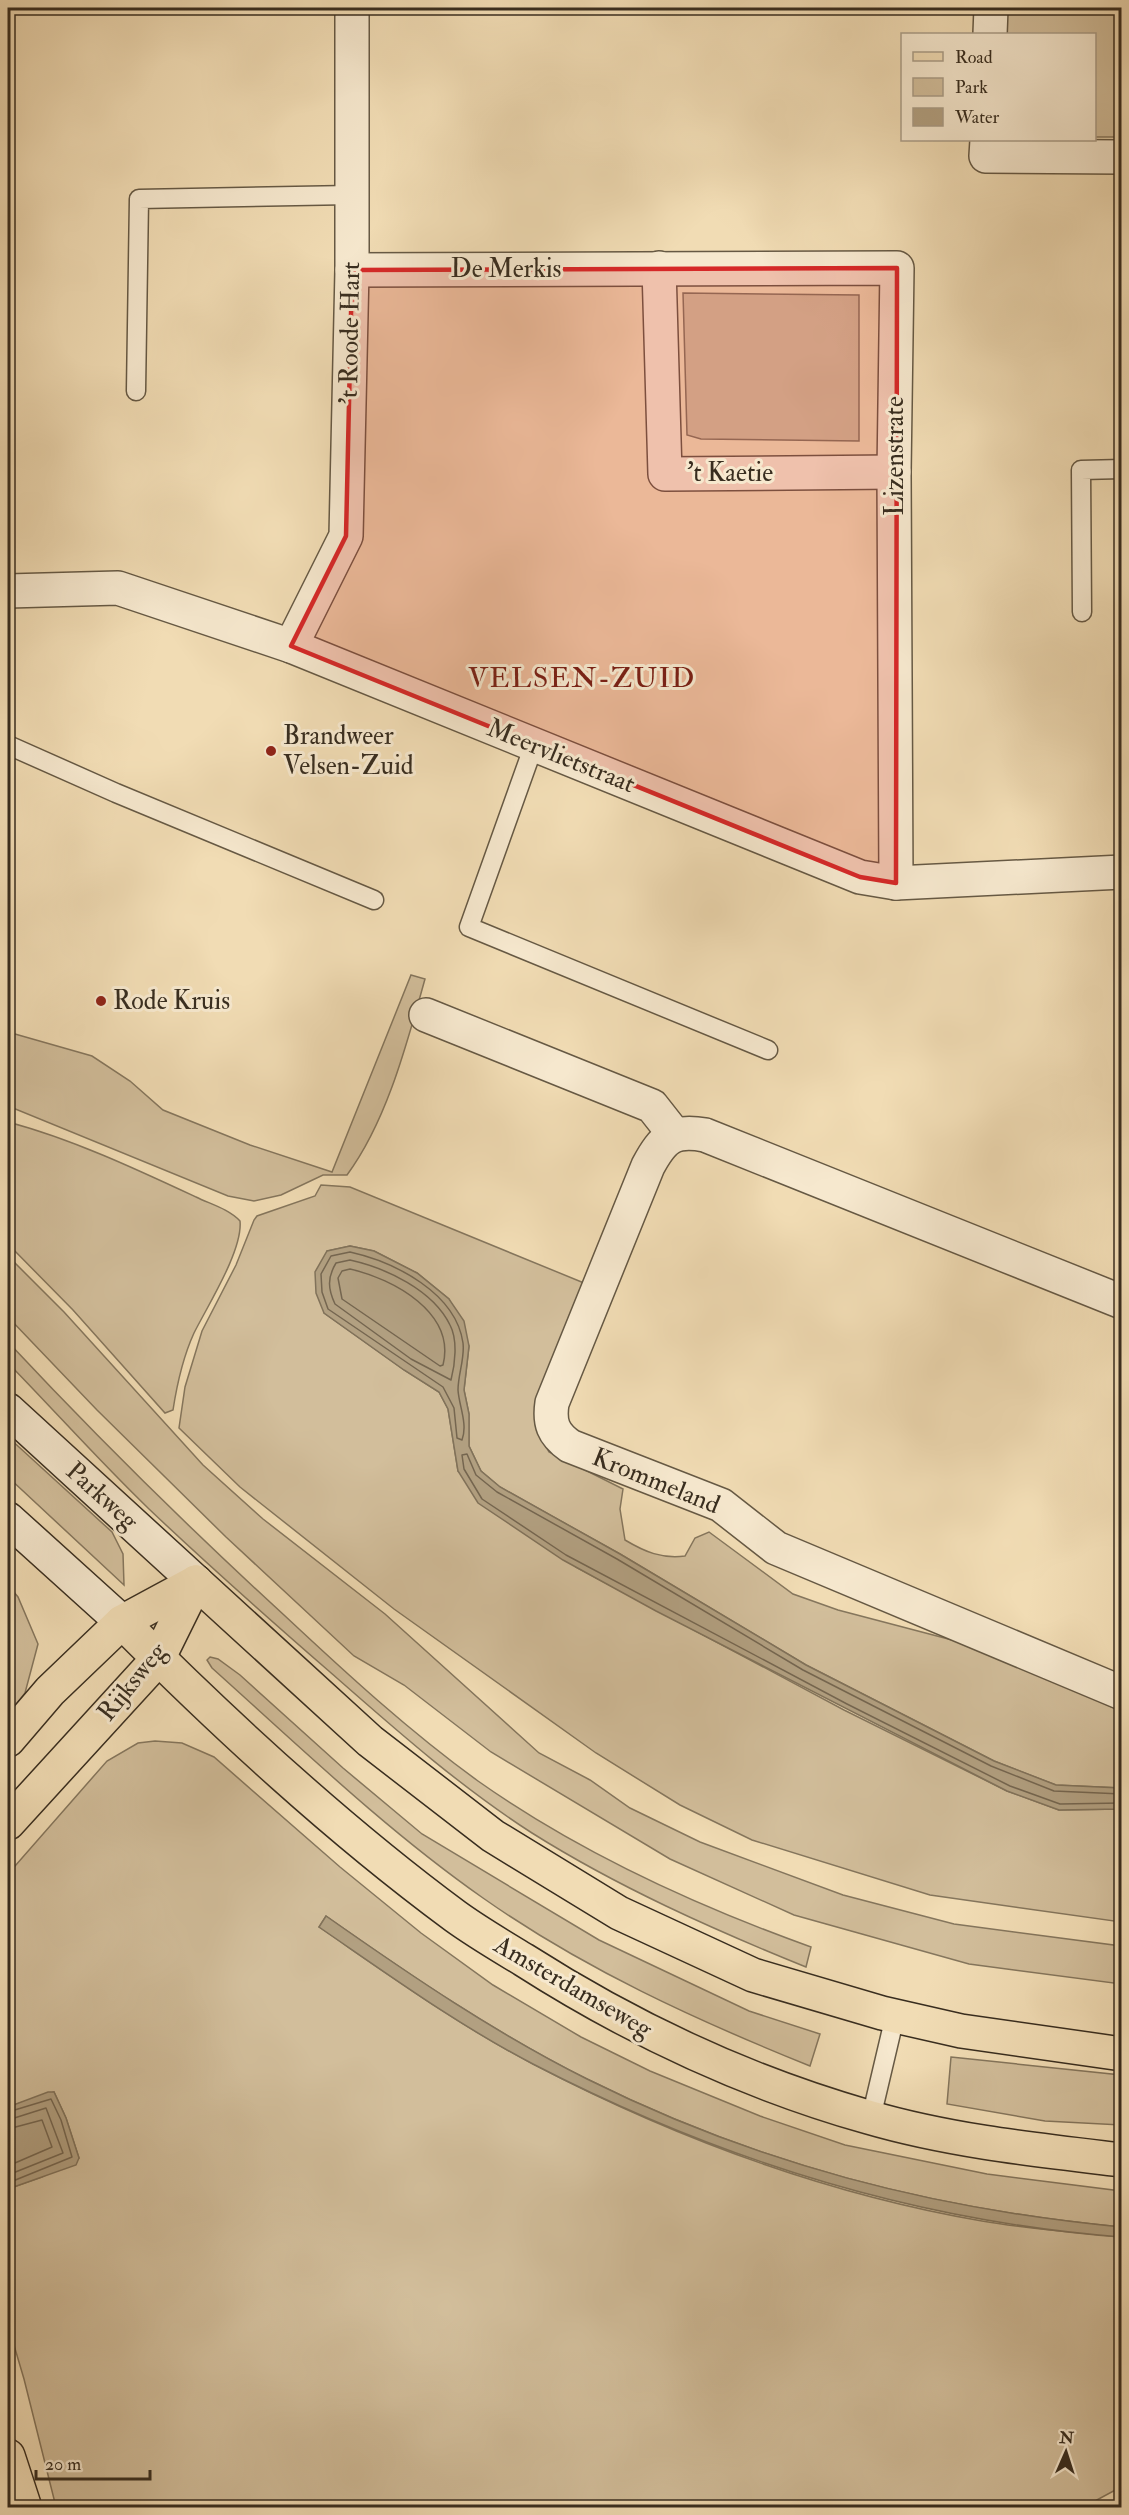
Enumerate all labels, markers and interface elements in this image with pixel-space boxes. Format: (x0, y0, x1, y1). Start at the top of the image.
legend (901, 33, 1096, 141)
text: Road (955, 46, 993, 69)
text: Park (955, 76, 988, 99)
text: Water (954, 106, 999, 129)
street label: De Merkis (451, 253, 562, 285)
street label: 't Roode Hart (333, 261, 367, 405)
street label: Lizenstrate (879, 396, 911, 516)
street label: 't Kaetie (687, 457, 773, 489)
district label: VELSEN-ZUID (468, 661, 696, 696)
street label: Meervlietstraat (482, 712, 640, 800)
place label: Brandweer Velsen-Zuid (283, 720, 414, 782)
marker: Brandweer Velsen-Zuid (264, 744, 278, 758)
place label: Rode Kruis (113, 985, 230, 1017)
marker: Rode Kruis (94, 994, 108, 1008)
street label: Krommeland (587, 1441, 725, 1521)
street label: Parkweg (59, 1455, 146, 1538)
street label: Rijksweg (91, 1635, 174, 1728)
street label: Amsterdamseweg (487, 1928, 659, 2046)
north arrow (1036, 2422, 1096, 2482)
text: N (1058, 2428, 1075, 2448)
scale bar (36, 2443, 150, 2481)
text: 20 m (45, 2453, 81, 2476)

